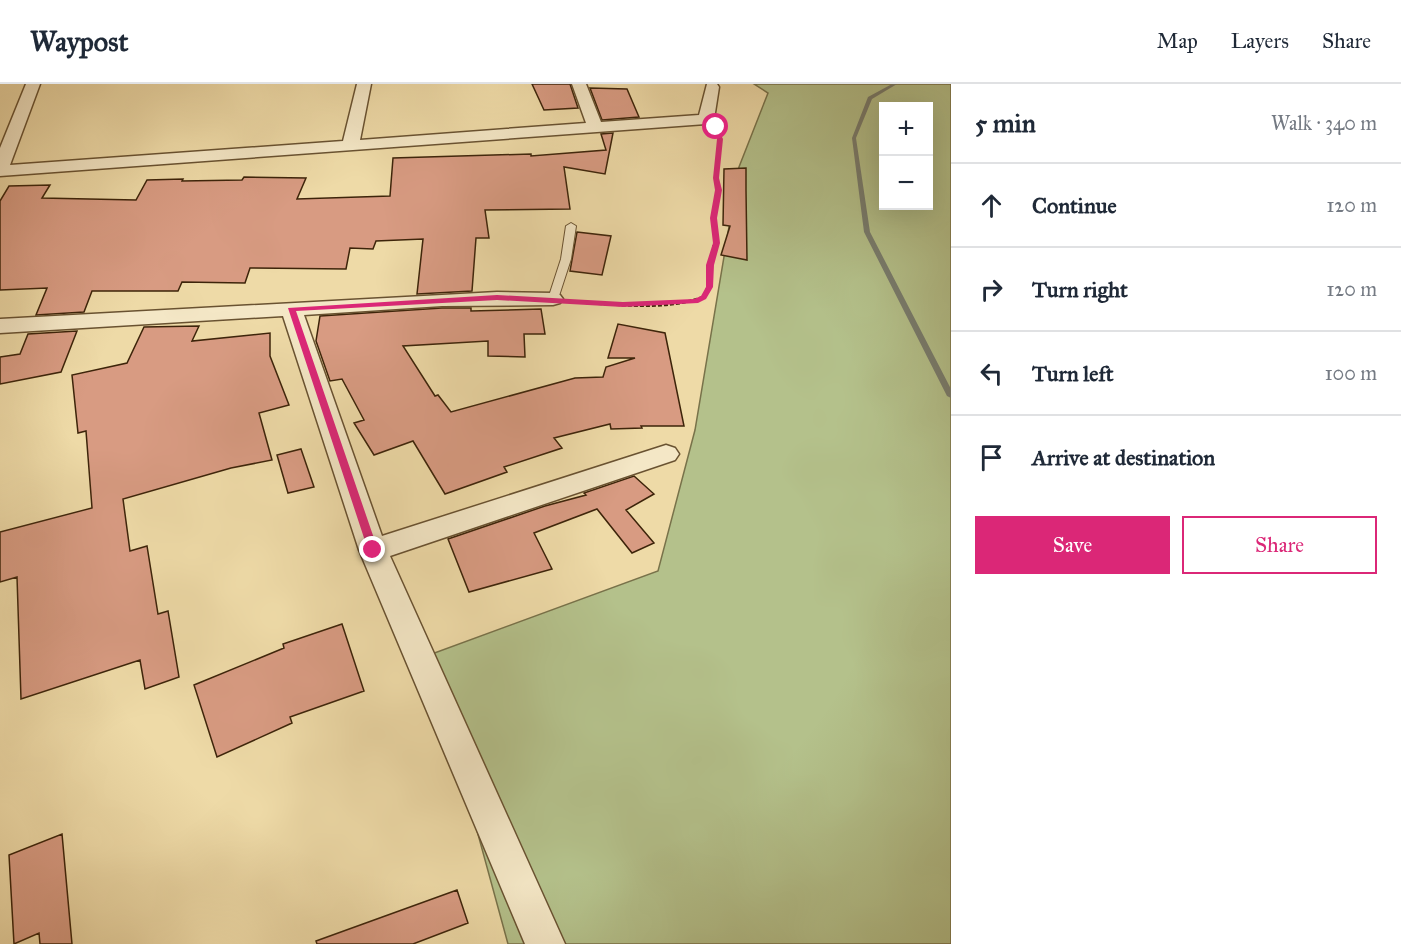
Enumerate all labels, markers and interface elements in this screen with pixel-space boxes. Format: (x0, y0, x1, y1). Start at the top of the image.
text: Waypost (30, 24, 128, 59)
text: Map (1157, 28, 1198, 54)
text: Layers (1231, 28, 1289, 54)
text: Share (1322, 28, 1371, 54)
map controls (879, 102, 933, 210)
button: + (879, 102, 933, 156)
text: 5 min (975, 107, 1036, 139)
text: Walk · 340 m (1271, 111, 1377, 135)
route start (702, 113, 728, 139)
button: − (879, 156, 933, 210)
icon: ahead (975, 189, 1008, 222)
text: Continue (1032, 192, 1117, 219)
text: 120 m (1326, 193, 1377, 217)
icon: right (975, 273, 1008, 306)
text: Turn right (1032, 276, 1128, 303)
text: 120 m (1326, 277, 1377, 301)
icon: left (975, 357, 1008, 390)
text: Turn left (1032, 360, 1114, 387)
text: 100 m (1325, 361, 1377, 385)
icon: arrive (975, 441, 1008, 474)
text: Arrive at destination (1032, 444, 1215, 471)
button: Save (975, 516, 1170, 574)
button: Share (1182, 516, 1377, 574)
route end (359, 536, 385, 562)

